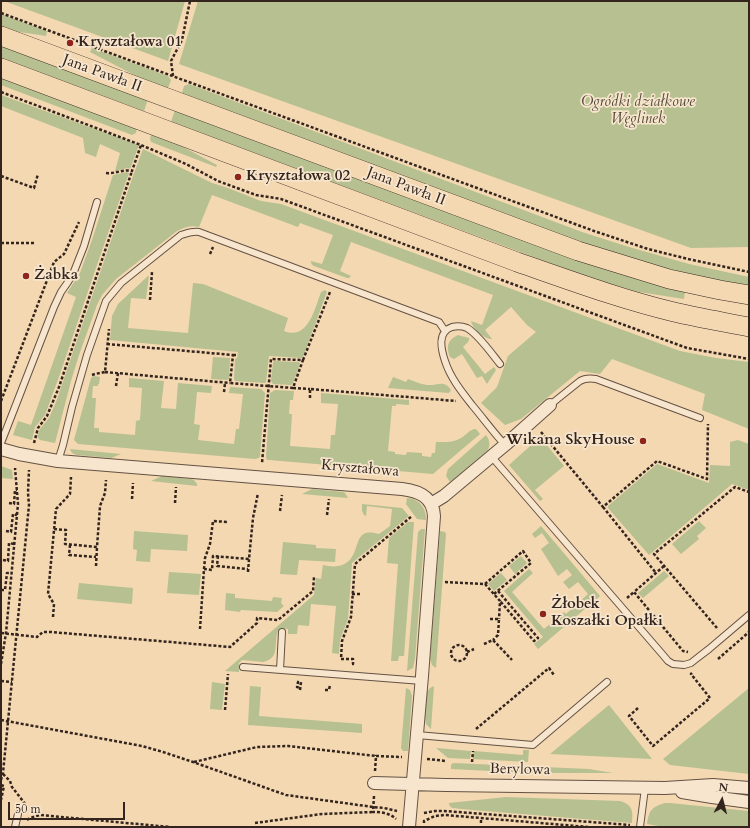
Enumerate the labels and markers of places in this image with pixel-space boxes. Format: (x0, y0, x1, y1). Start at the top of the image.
place label: Kryształowa 01 (78, 34, 182, 52)
marker: Kryształowa 01 (65, 38, 75, 48)
place label: Kryształowa 02 (246, 168, 350, 186)
marker: Kryształowa 02 (233, 172, 243, 182)
place label: Żabka (34, 267, 78, 285)
marker: Żabka (21, 271, 31, 281)
place label: Wikana SkyHouse (506, 432, 635, 450)
marker: Wikana SkyHouse (638, 436, 648, 446)
place label: Żłobek Koszałki Opałki (551, 596, 663, 631)
marker: Żłobek Koszałki Opałki (538, 609, 548, 619)

